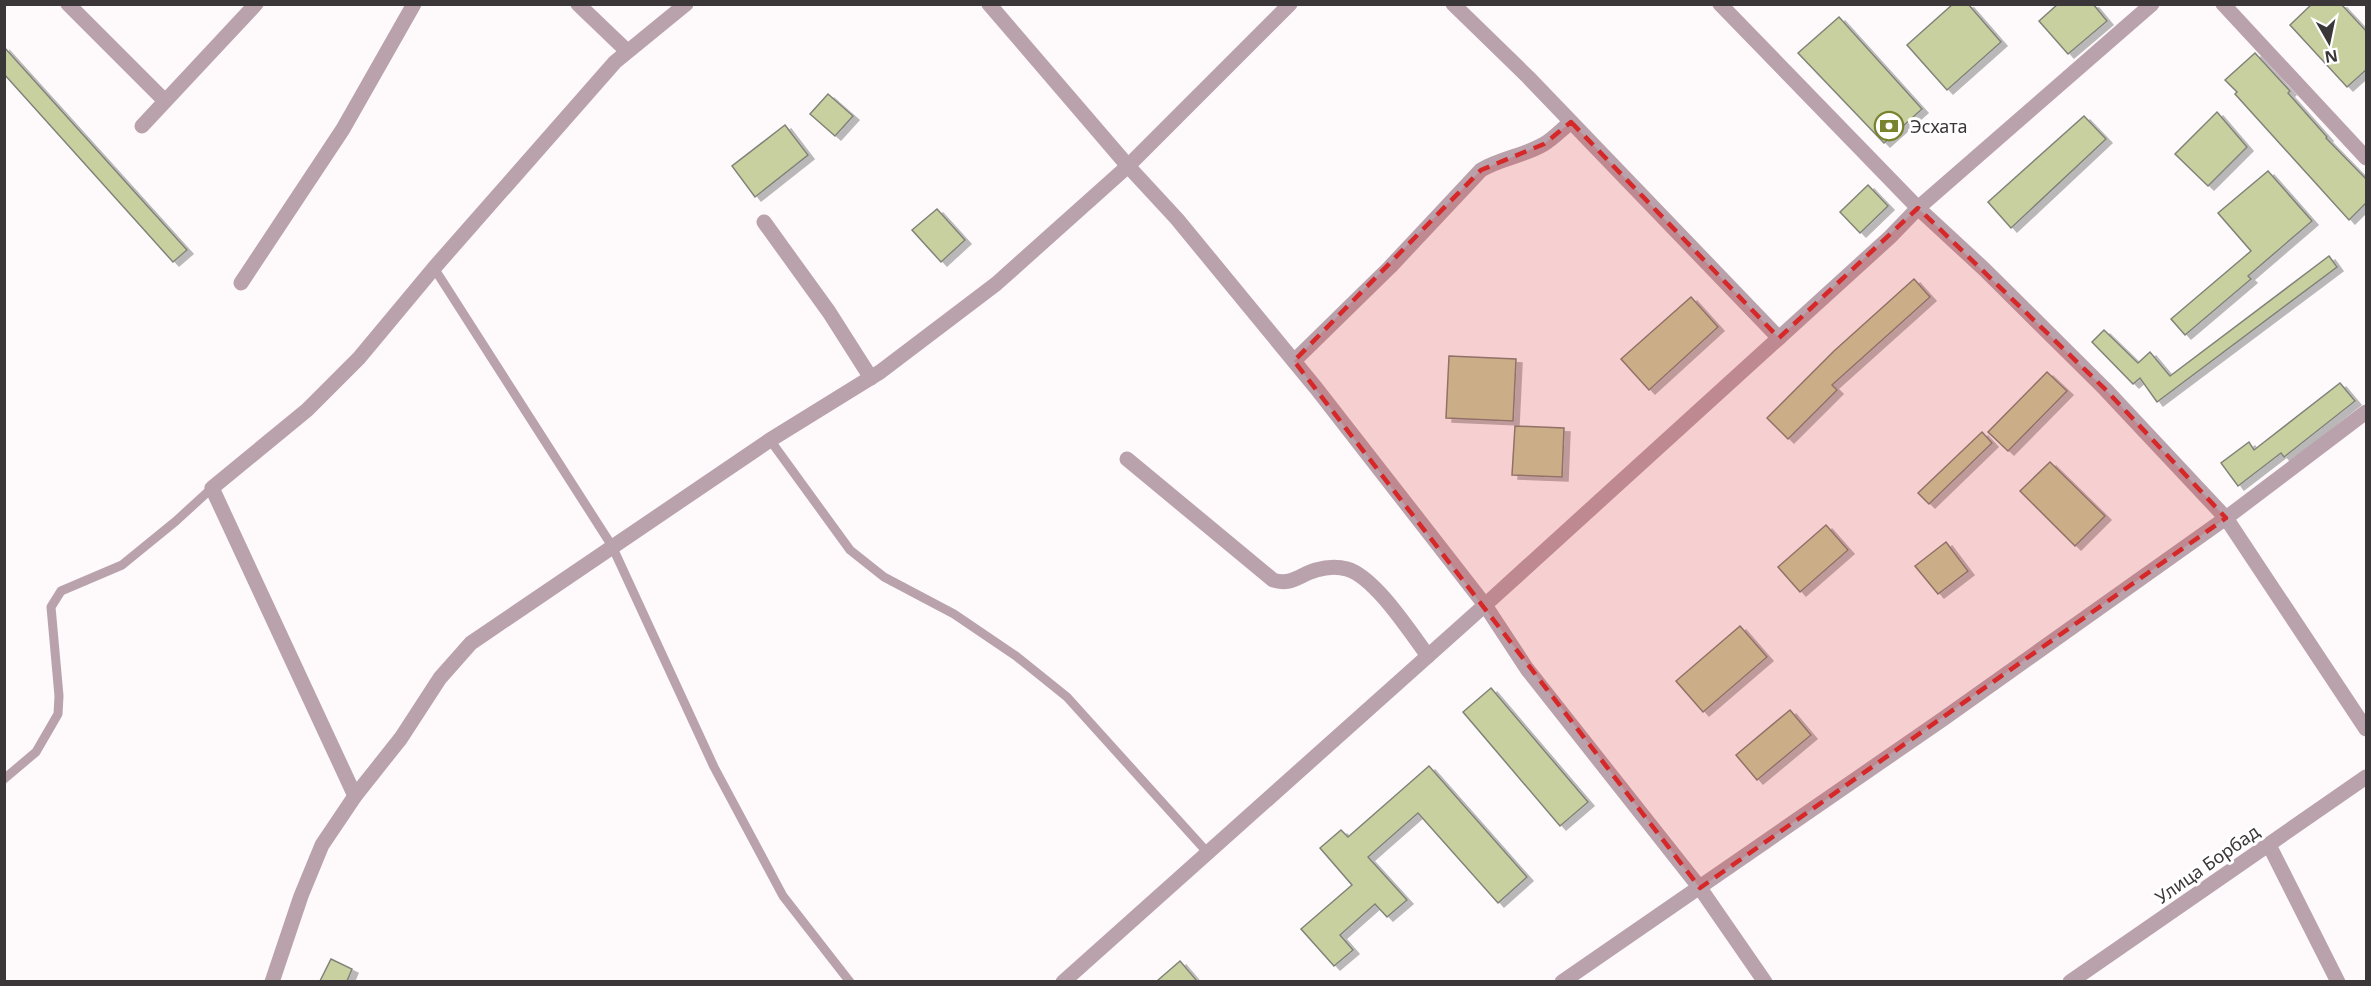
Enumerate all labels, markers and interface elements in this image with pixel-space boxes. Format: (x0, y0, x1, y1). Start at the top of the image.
north arrow (2299, 12, 2359, 72)
text: N (2323, 45, 2339, 69)
bank icon: Эсхата (1873, 110, 1905, 142)
place label: Эсхата (1910, 114, 1968, 138)
street label: Улица Борбад (2150, 819, 2264, 909)

